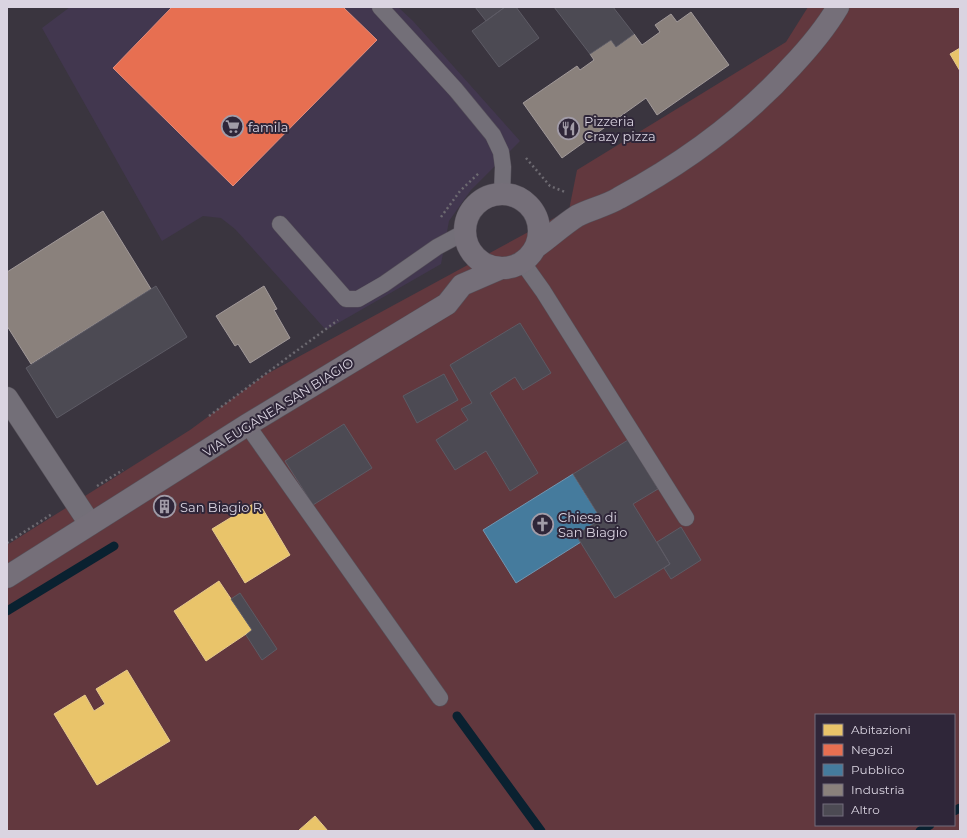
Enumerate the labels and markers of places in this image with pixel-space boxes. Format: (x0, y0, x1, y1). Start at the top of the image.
place label: Pizzeria Crazy pizza (584, 113, 656, 144)
supermarket icon: famila (219, 114, 245, 140)
restaurant icon: Pizzeria Crazy pizza (556, 115, 582, 141)
place label: famila (248, 119, 288, 135)
building icon: San Biagio R (152, 494, 178, 520)
place label: San Biagio R (180, 499, 262, 515)
place label: Chiesa di San Biagio (558, 509, 627, 540)
church icon: Chiesa di San Biagio (529, 511, 555, 537)

